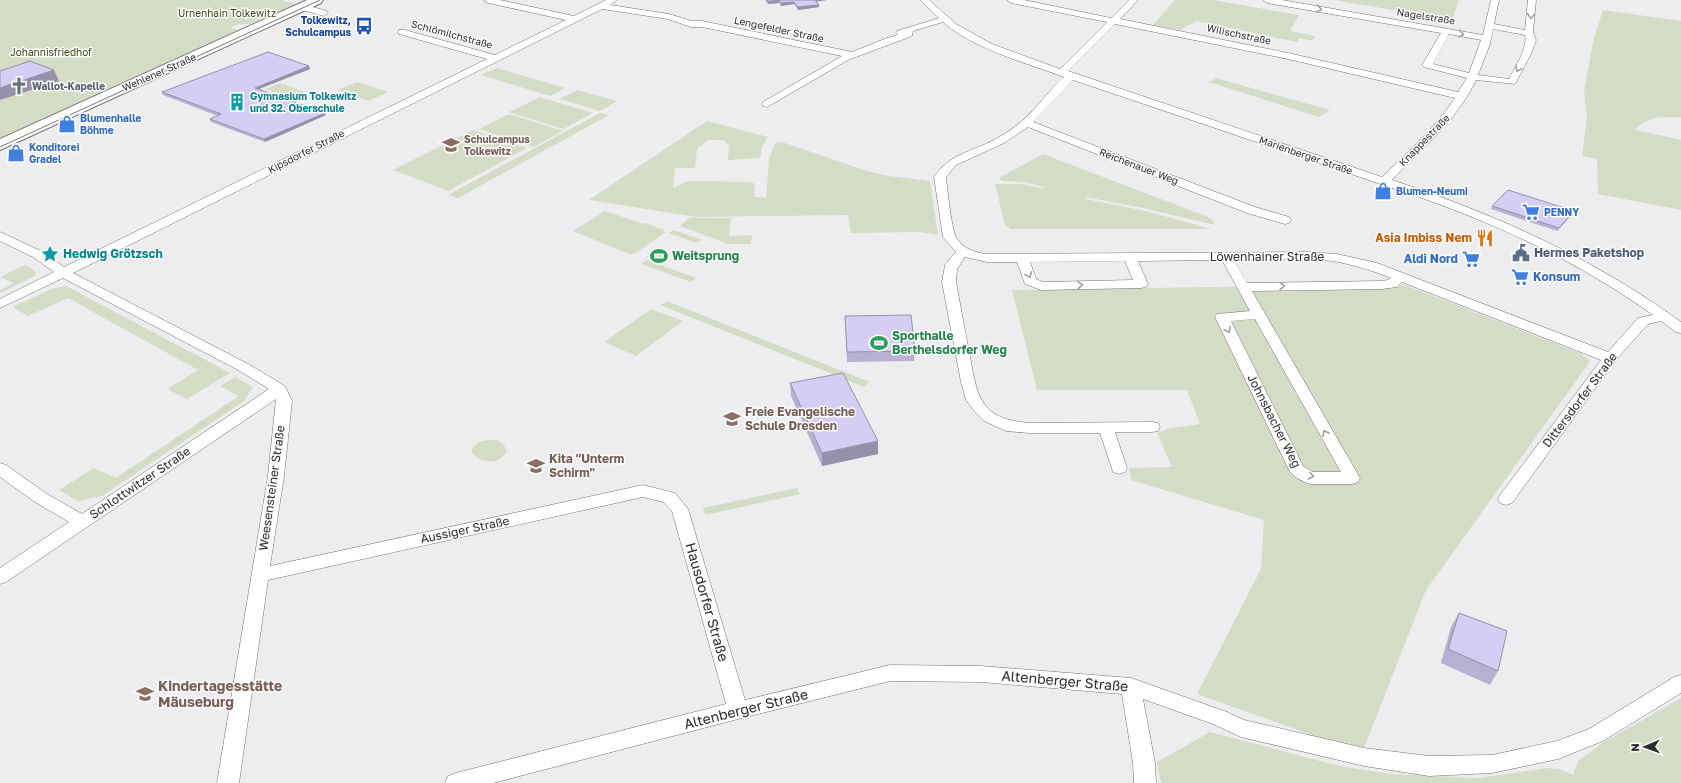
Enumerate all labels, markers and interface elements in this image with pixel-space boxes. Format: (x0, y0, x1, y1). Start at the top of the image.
one-way arrow (1316, 4, 1322, 13)
street label: Nagelstraße (1396, 5, 1456, 27)
park label: Urnenhain Tolkewitz (178, 7, 276, 19)
one-way arrow (1526, 13, 1535, 19)
place label: Tolkewitz, Schulcampus (285, 14, 351, 38)
street label: Lengefelder Straße (733, 14, 825, 44)
bus stop icon: Tolkewitz, Schulcampus (354, 16, 374, 36)
street label: Schlömilchstraße (410, 17, 494, 51)
street label: Wilischstraße (1206, 21, 1272, 47)
one-way arrow (1458, 29, 1464, 37)
park label: Johannisfriedhof (10, 46, 92, 58)
street label: Wehlener Straße (120, 50, 198, 94)
one-way arrow (1516, 65, 1523, 72)
church icon: Wallot-Kapelle (9, 76, 29, 96)
place label: Wallot-Kapelle (32, 80, 105, 92)
place label: Gymnasium Tolkewitz und 32. Oberschule (250, 90, 356, 114)
building icon: Gymnasium Tolkewitz und 32. Oberschule (227, 92, 247, 112)
place label: Blumenhalle Böhme (80, 112, 142, 136)
street label: Knappestraße (1396, 112, 1452, 168)
shop icon: Blumenhalle Böhme (57, 114, 77, 134)
street label: Kipsdorfer Straße (266, 126, 346, 175)
place label: Schulcampus Tolkewitz (464, 133, 530, 157)
street label: Marienberger Straße (1258, 133, 1355, 177)
school or university icon: Schulcampus Tolkewitz (441, 135, 461, 155)
place label: Konditorei Gradel (29, 141, 80, 165)
shop icon: Konditorei Gradel (6, 143, 26, 163)
street label: Reichenauer Weg (1098, 145, 1180, 187)
shop icon: Blumen-Neumi (1373, 181, 1393, 201)
place label: Blumen-Neumi (1396, 185, 1468, 197)
supermarket icon: PENNY (1521, 202, 1541, 222)
place label: PENNY (1544, 206, 1579, 218)
restaurant icon: Asia Imbiss Nem (1475, 228, 1495, 248)
place label: Asia Imbiss Nem (1375, 230, 1472, 245)
public building icon: Hermes Paketshop (1511, 243, 1531, 263)
place icon: Hedwig Grötzsch (40, 244, 60, 264)
place label: Hermes Paketshop (1534, 245, 1645, 260)
place label: Hedwig Grötzsch (63, 246, 163, 261)
sports icon: Weitsprung (649, 246, 669, 266)
place label: Weitsprung (672, 248, 739, 263)
street label: Löwenhainer Straße (1210, 249, 1324, 264)
supermarket icon: Aldi Nord (1461, 249, 1481, 269)
place label: Aldi Nord (1404, 251, 1458, 266)
supermarket icon: Konsum (1510, 267, 1530, 287)
place label: Konsum (1533, 269, 1580, 284)
one-way arrow (1024, 271, 1032, 278)
one-way arrow (1077, 281, 1083, 289)
one-way arrow (1279, 282, 1285, 290)
one-way arrow (1223, 326, 1231, 333)
place label: Sporthalle Berthelsdorfer Weg (892, 328, 1007, 357)
sports icon: Sporthalle Berthelsdorfer Weg (869, 333, 889, 353)
street label: Dittersdorfer Straße (1539, 349, 1620, 450)
street label: Johnsbacher Weg (1244, 371, 1305, 470)
place label: Freie Evangelische Schule Dresden (745, 404, 855, 433)
school or university icon: Freie Evangelische Schule Dresden (722, 409, 742, 429)
street label: Weesensteiner Straße (255, 424, 288, 552)
one-way arrow (1323, 430, 1330, 437)
street label: Schlottwitzer Straße (86, 443, 193, 522)
place label: Kita "Unterm Schirm" (549, 451, 624, 480)
school or university icon: Kita "Unterm Schirm" (526, 456, 546, 476)
one-way arrow (1308, 472, 1315, 480)
street label: Aussiger Straße (419, 513, 511, 546)
street label: Hausdorfer Straße (682, 540, 733, 663)
street label: Altenberger Straße (1001, 666, 1129, 695)
place label: Kindertagesstätte Mäuseburg (158, 677, 282, 710)
school or university icon: Kindertagesstätte Mäuseburg (135, 684, 155, 704)
street label: Altenberger Straße (682, 685, 810, 732)
north arrow (1625, 727, 1665, 767)
text: N (1628, 743, 1641, 752)

